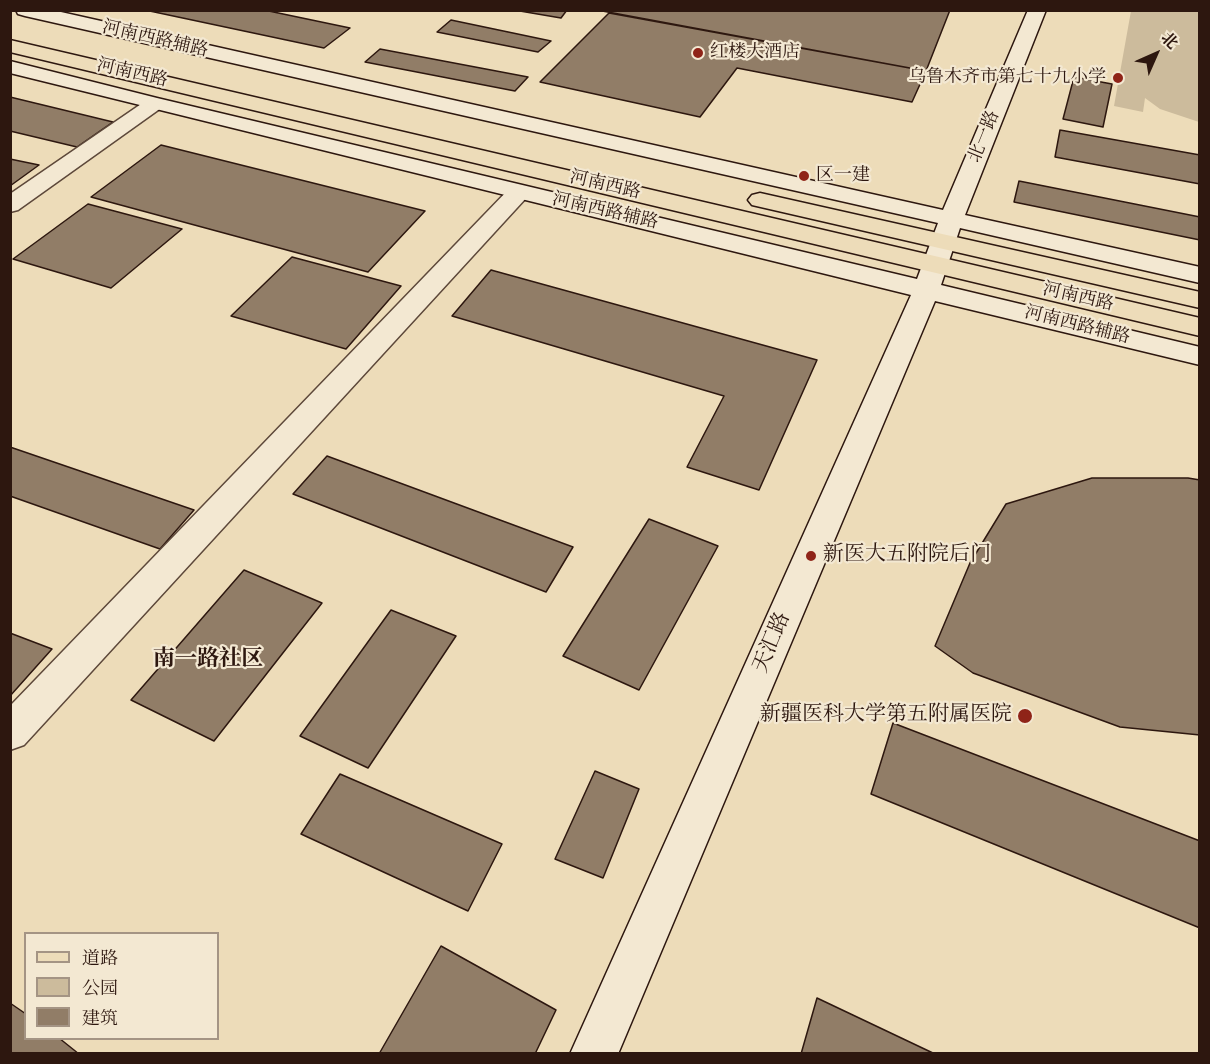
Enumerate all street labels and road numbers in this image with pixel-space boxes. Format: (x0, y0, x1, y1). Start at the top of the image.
street label: 河南西路辅路 (100, 17, 210, 63)
street label: 河南西路 (94, 55, 170, 93)
street label: 北一路 (965, 108, 1005, 166)
street label: 河南西路 (567, 167, 643, 205)
street label: 河南西路辅路 (550, 189, 660, 235)
street label: 河南西路 (1040, 279, 1116, 317)
street label: 河南西路辅路 (1022, 302, 1132, 350)
street label: 天汇路 (749, 609, 797, 677)

